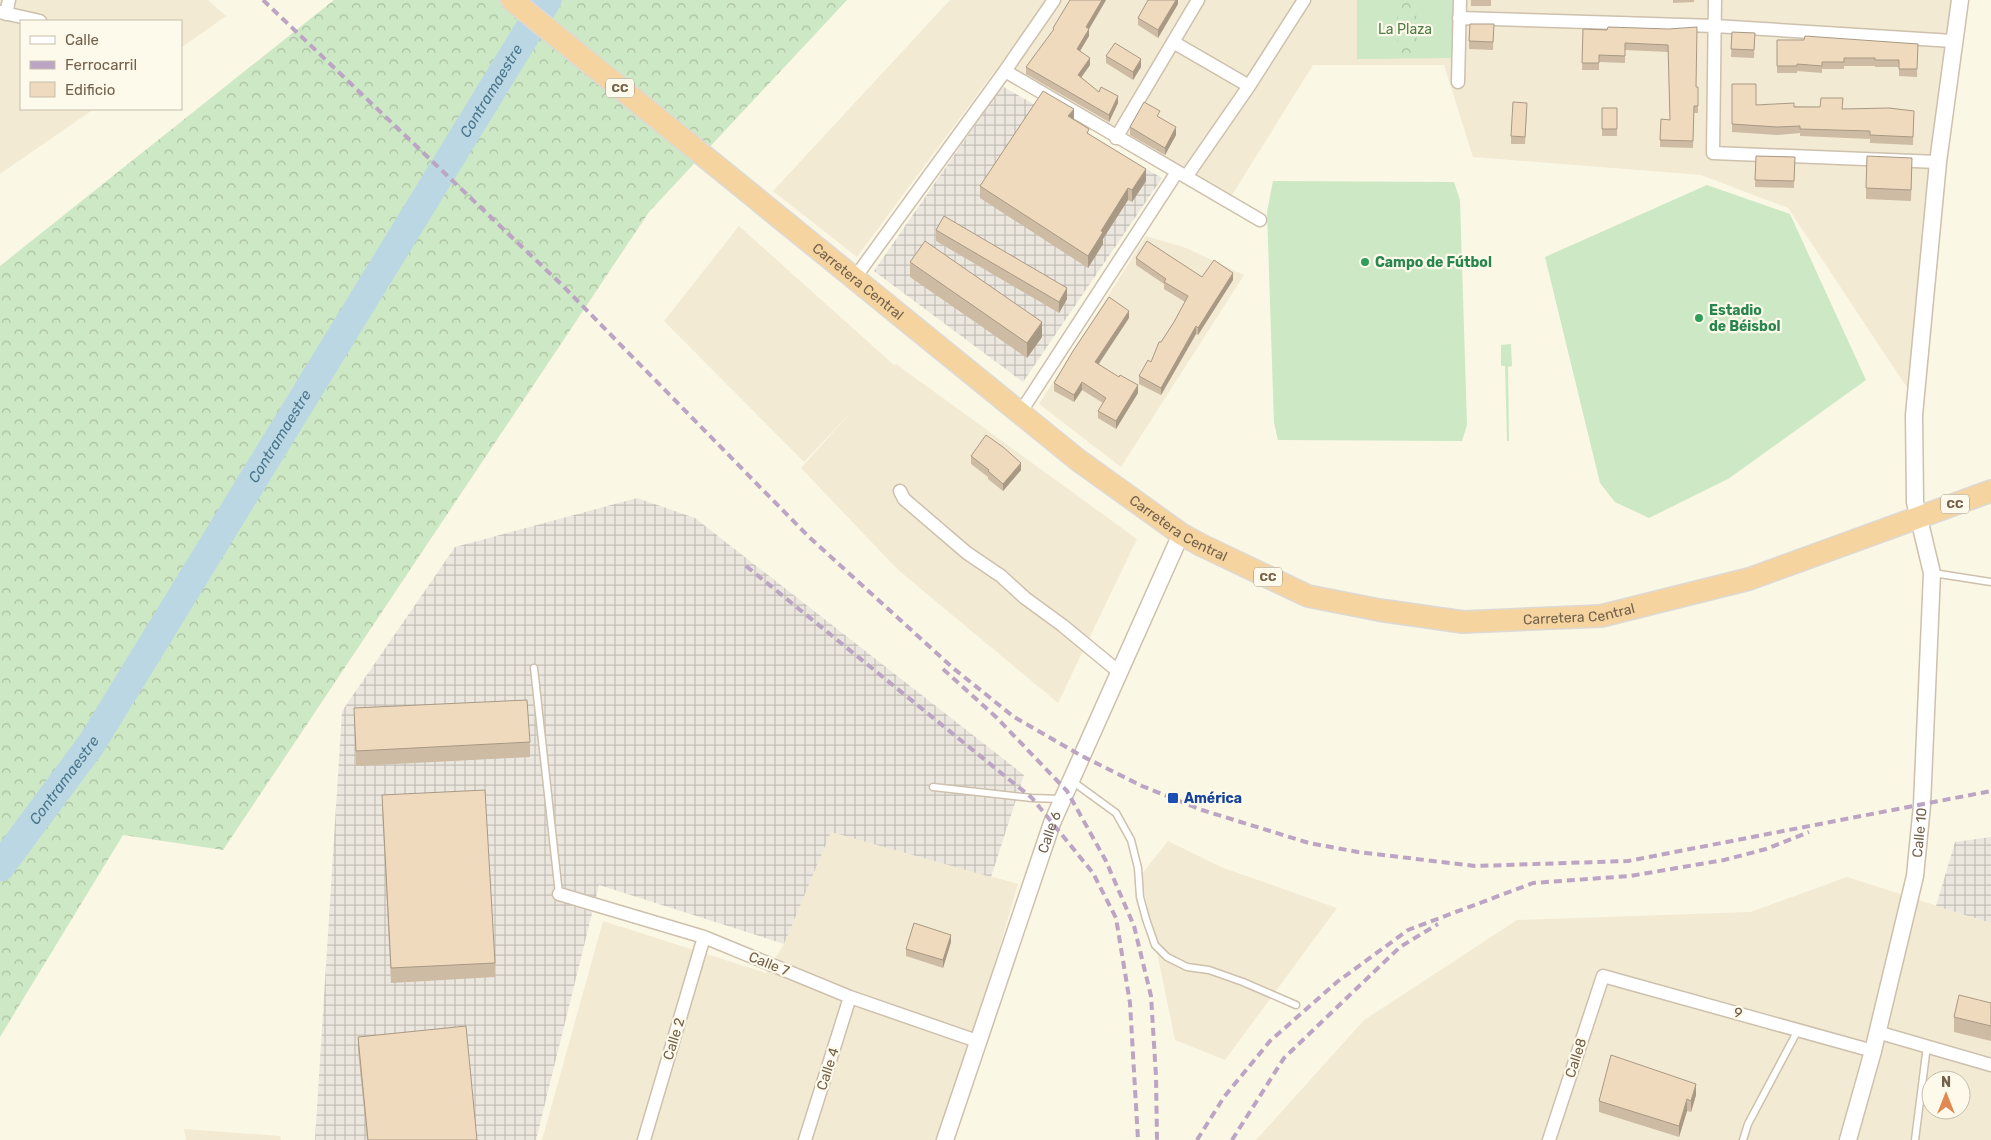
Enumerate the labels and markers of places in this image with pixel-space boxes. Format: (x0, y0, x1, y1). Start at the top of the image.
place label: Campo de Fútbol (1375, 254, 1492, 271)
marker: Campo de Fútbol (1359, 256, 1371, 268)
place label: Estadio de Béisbol (1709, 302, 1780, 335)
marker: Estadio de Béisbol (1693, 312, 1705, 324)
place label: América (1184, 790, 1242, 807)
marker: América (1166, 791, 1180, 805)

